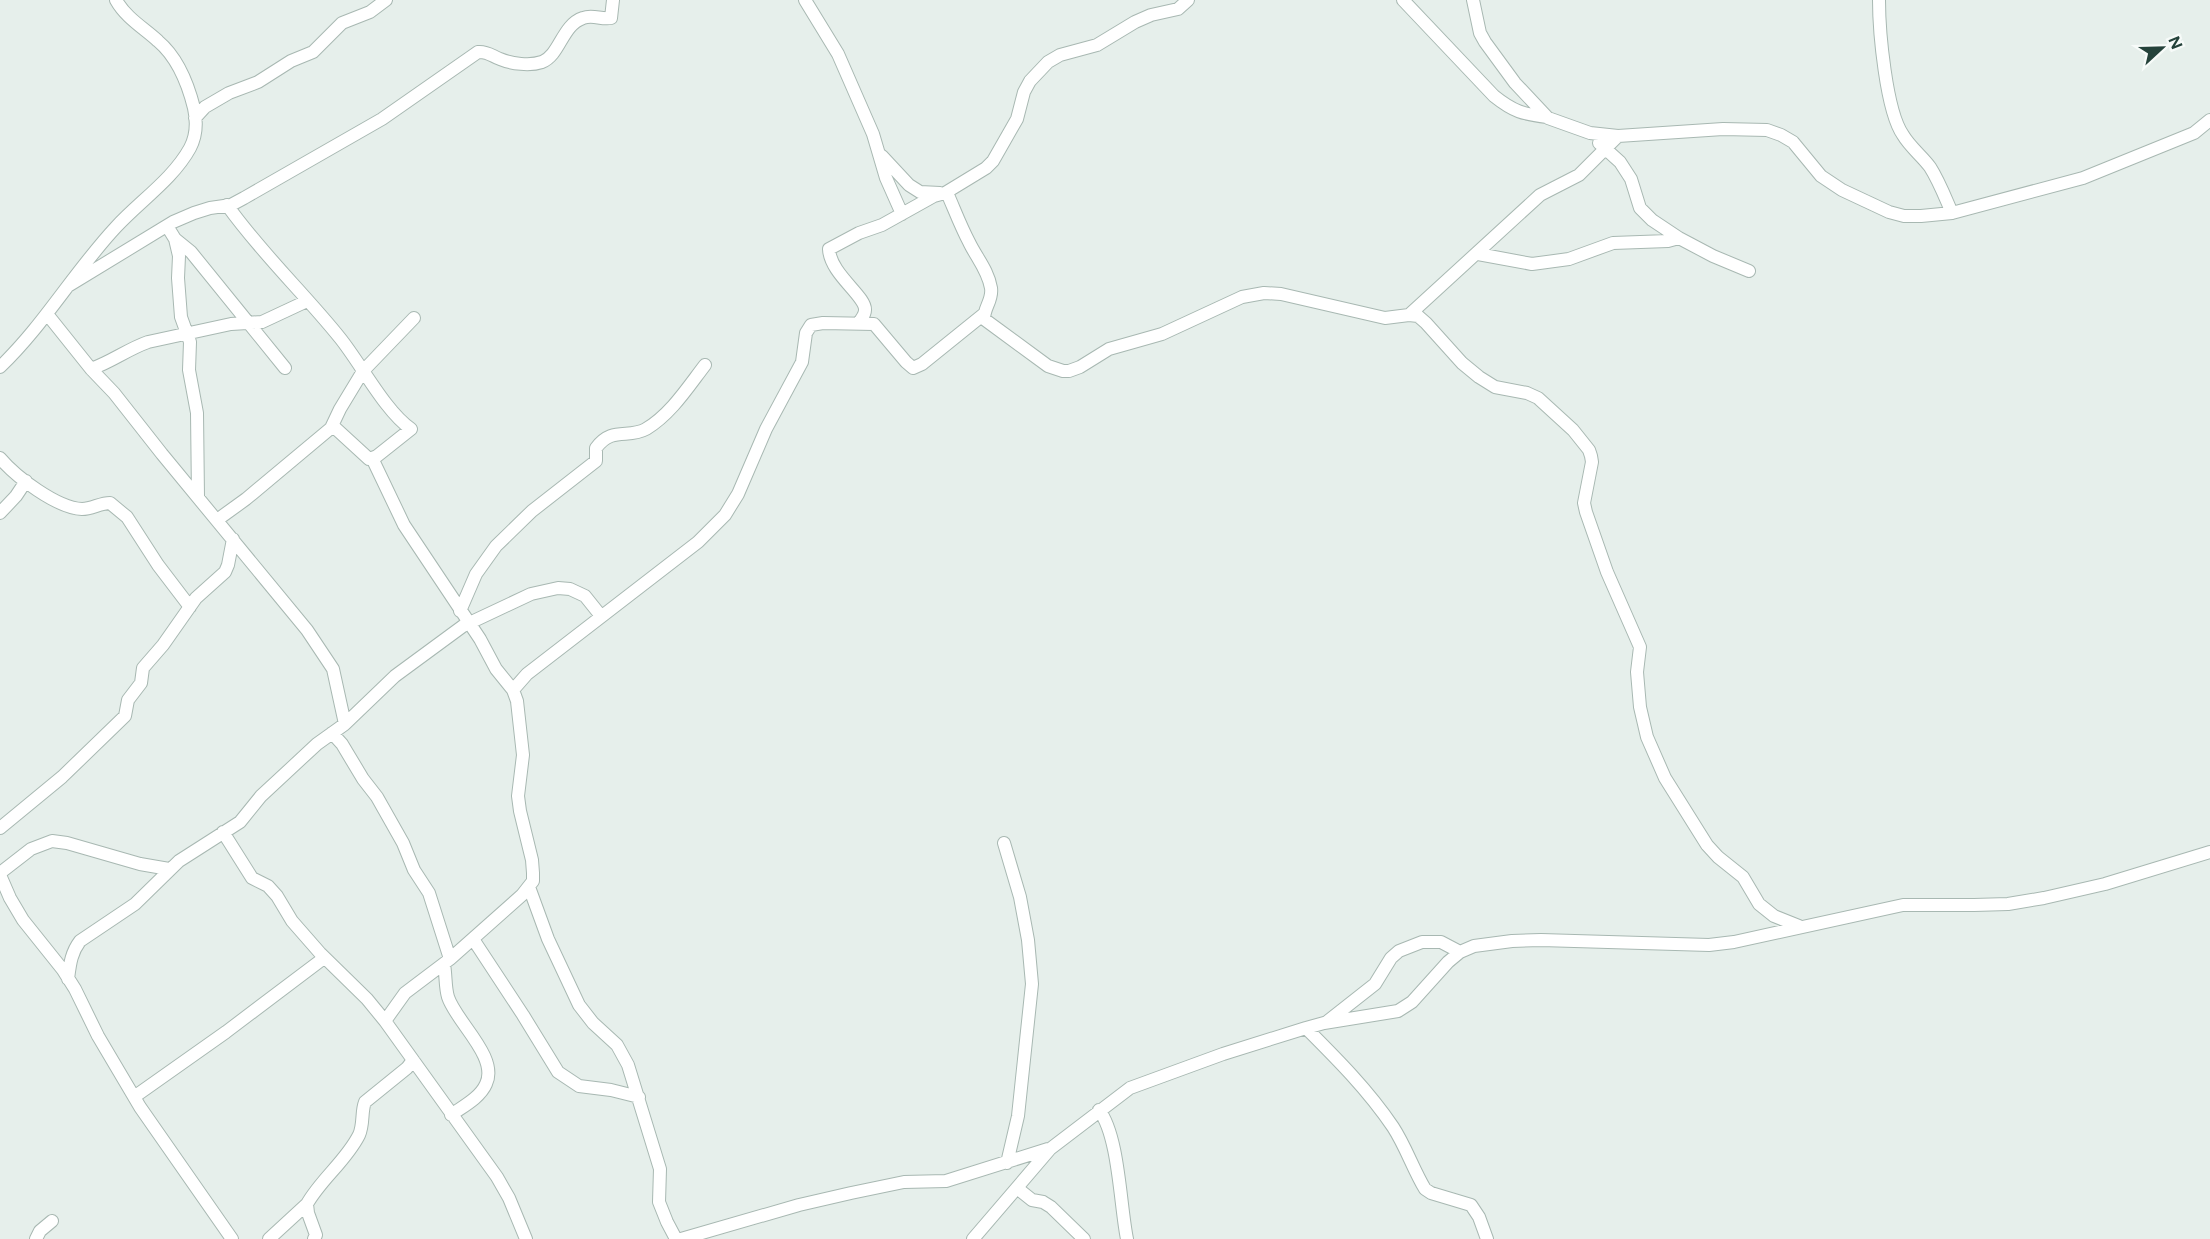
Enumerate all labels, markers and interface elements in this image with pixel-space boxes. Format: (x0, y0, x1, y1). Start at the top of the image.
north arrow (2132, 18, 2192, 78)
text: N (2164, 33, 2187, 52)

